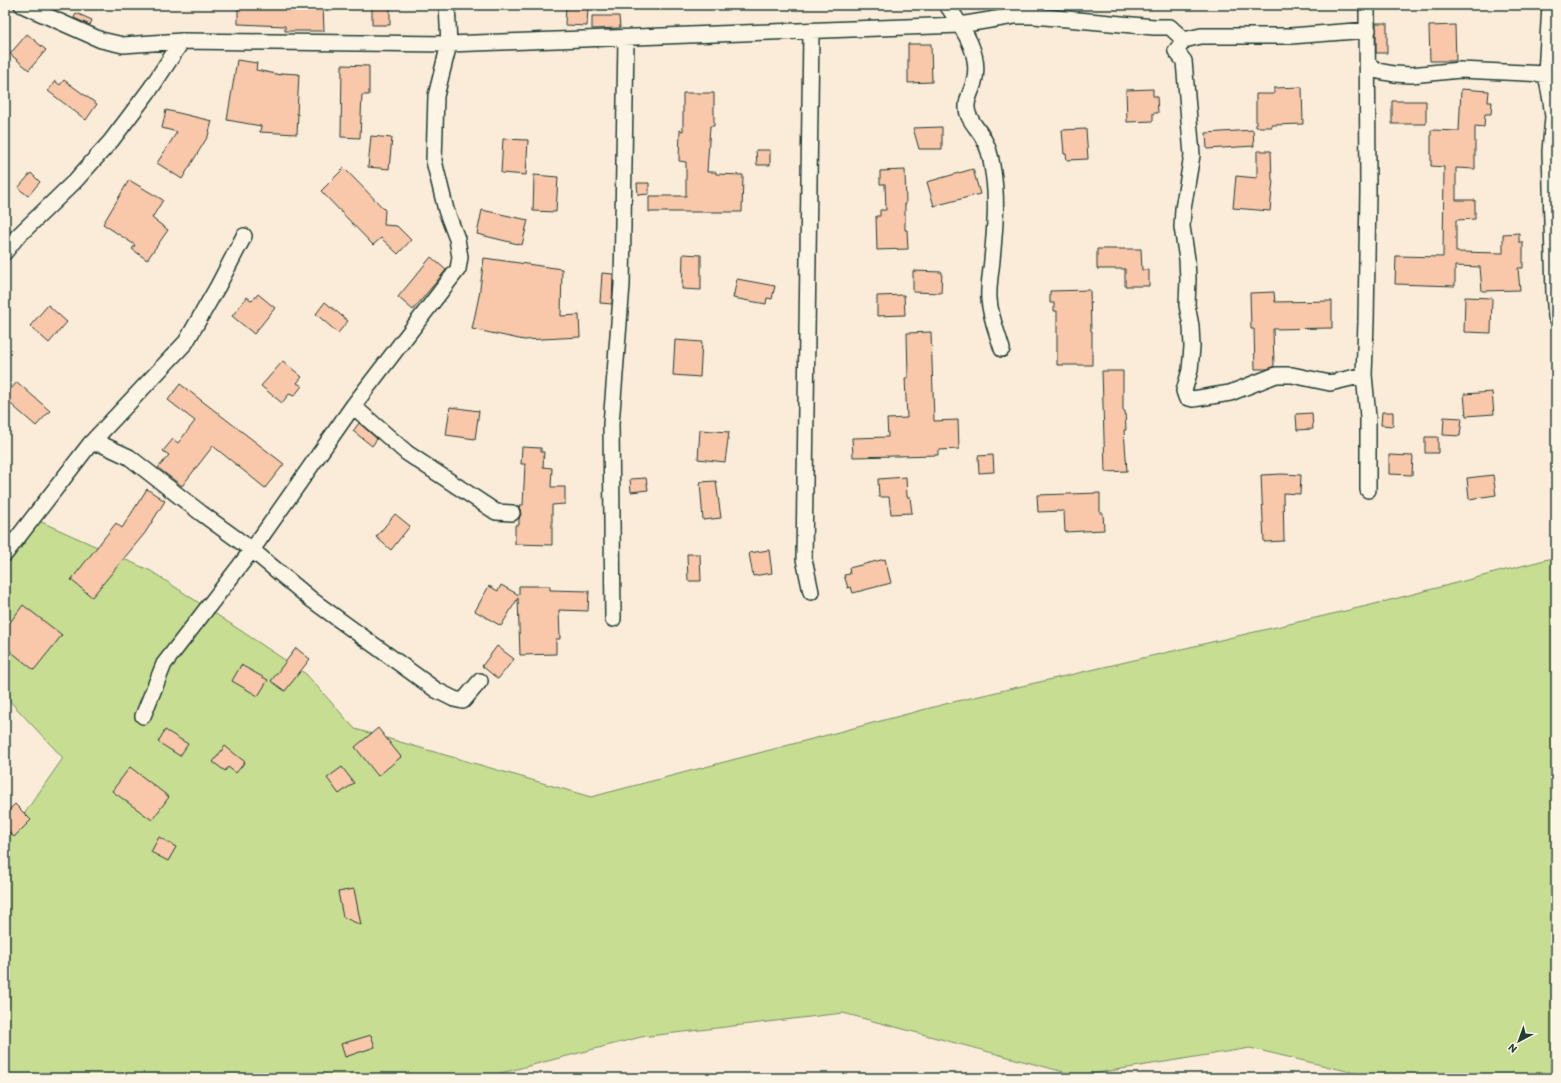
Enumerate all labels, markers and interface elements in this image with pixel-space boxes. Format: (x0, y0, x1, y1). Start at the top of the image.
north arrow (1499, 1021, 1539, 1061)
text: N (1506, 1041, 1520, 1056)

